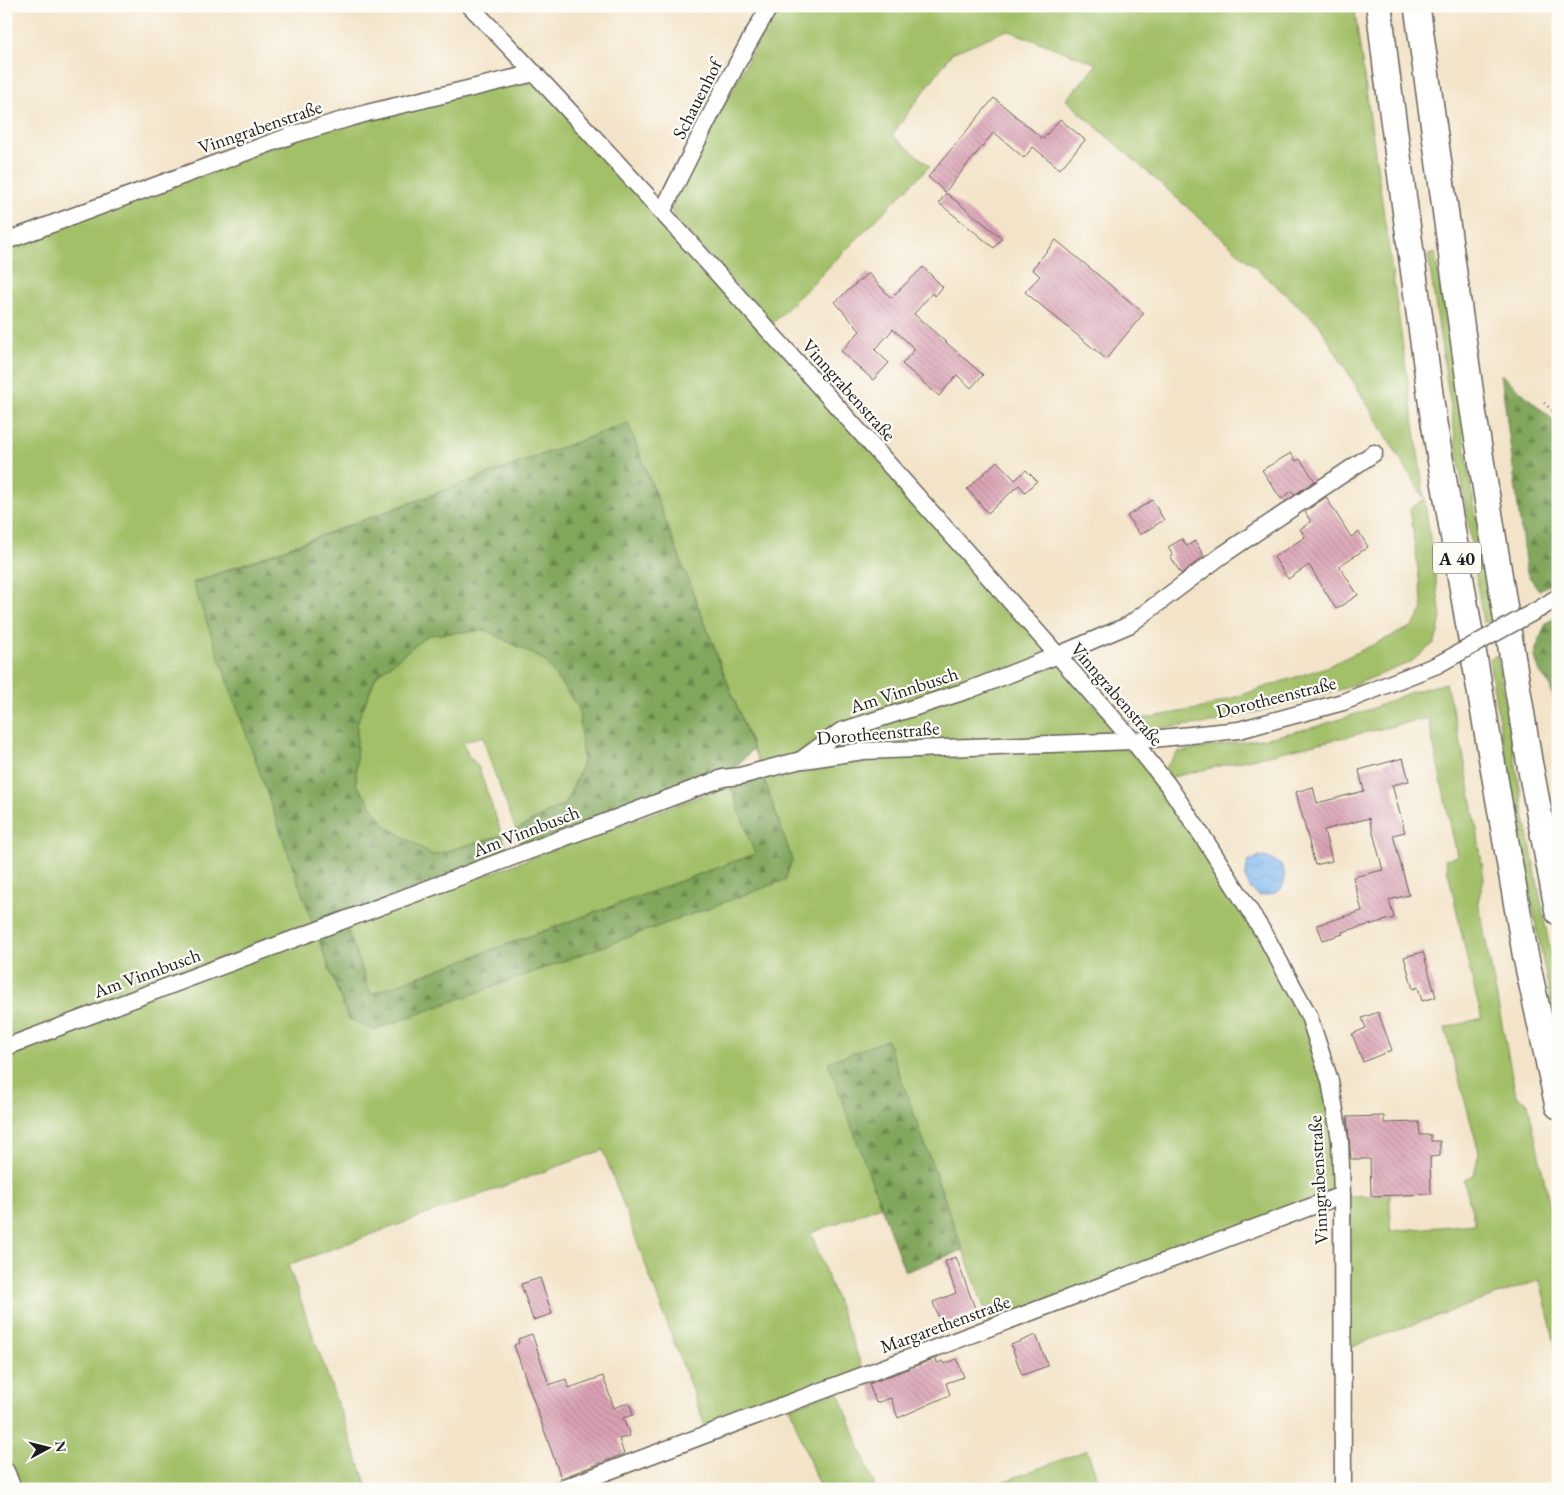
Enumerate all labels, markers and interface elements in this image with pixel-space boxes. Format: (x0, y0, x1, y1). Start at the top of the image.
street label: Schauenhof (666, 53, 729, 143)
street label: Vinngrabenstraße (195, 94, 325, 160)
street label: Vinngrabenstraße (796, 333, 902, 447)
road number: A 40 (1433, 542, 1481, 574)
street label: Vinngrabenstraße (1065, 637, 1169, 751)
street label: Am Vinnbusch (846, 661, 961, 720)
street label: Dorotheenstraße (1213, 670, 1339, 724)
street label: Dorotheenstraße (816, 715, 940, 751)
street label: Am Vinnbusch (468, 799, 583, 863)
street label: Am Vinnbusch (89, 942, 204, 1004)
street label: Vinngrabenstraße (1302, 1115, 1334, 1245)
street label: Margarethenstraße (877, 1289, 1013, 1359)
north arrow (22, 1422, 72, 1472)
text: N (51, 1440, 71, 1454)

